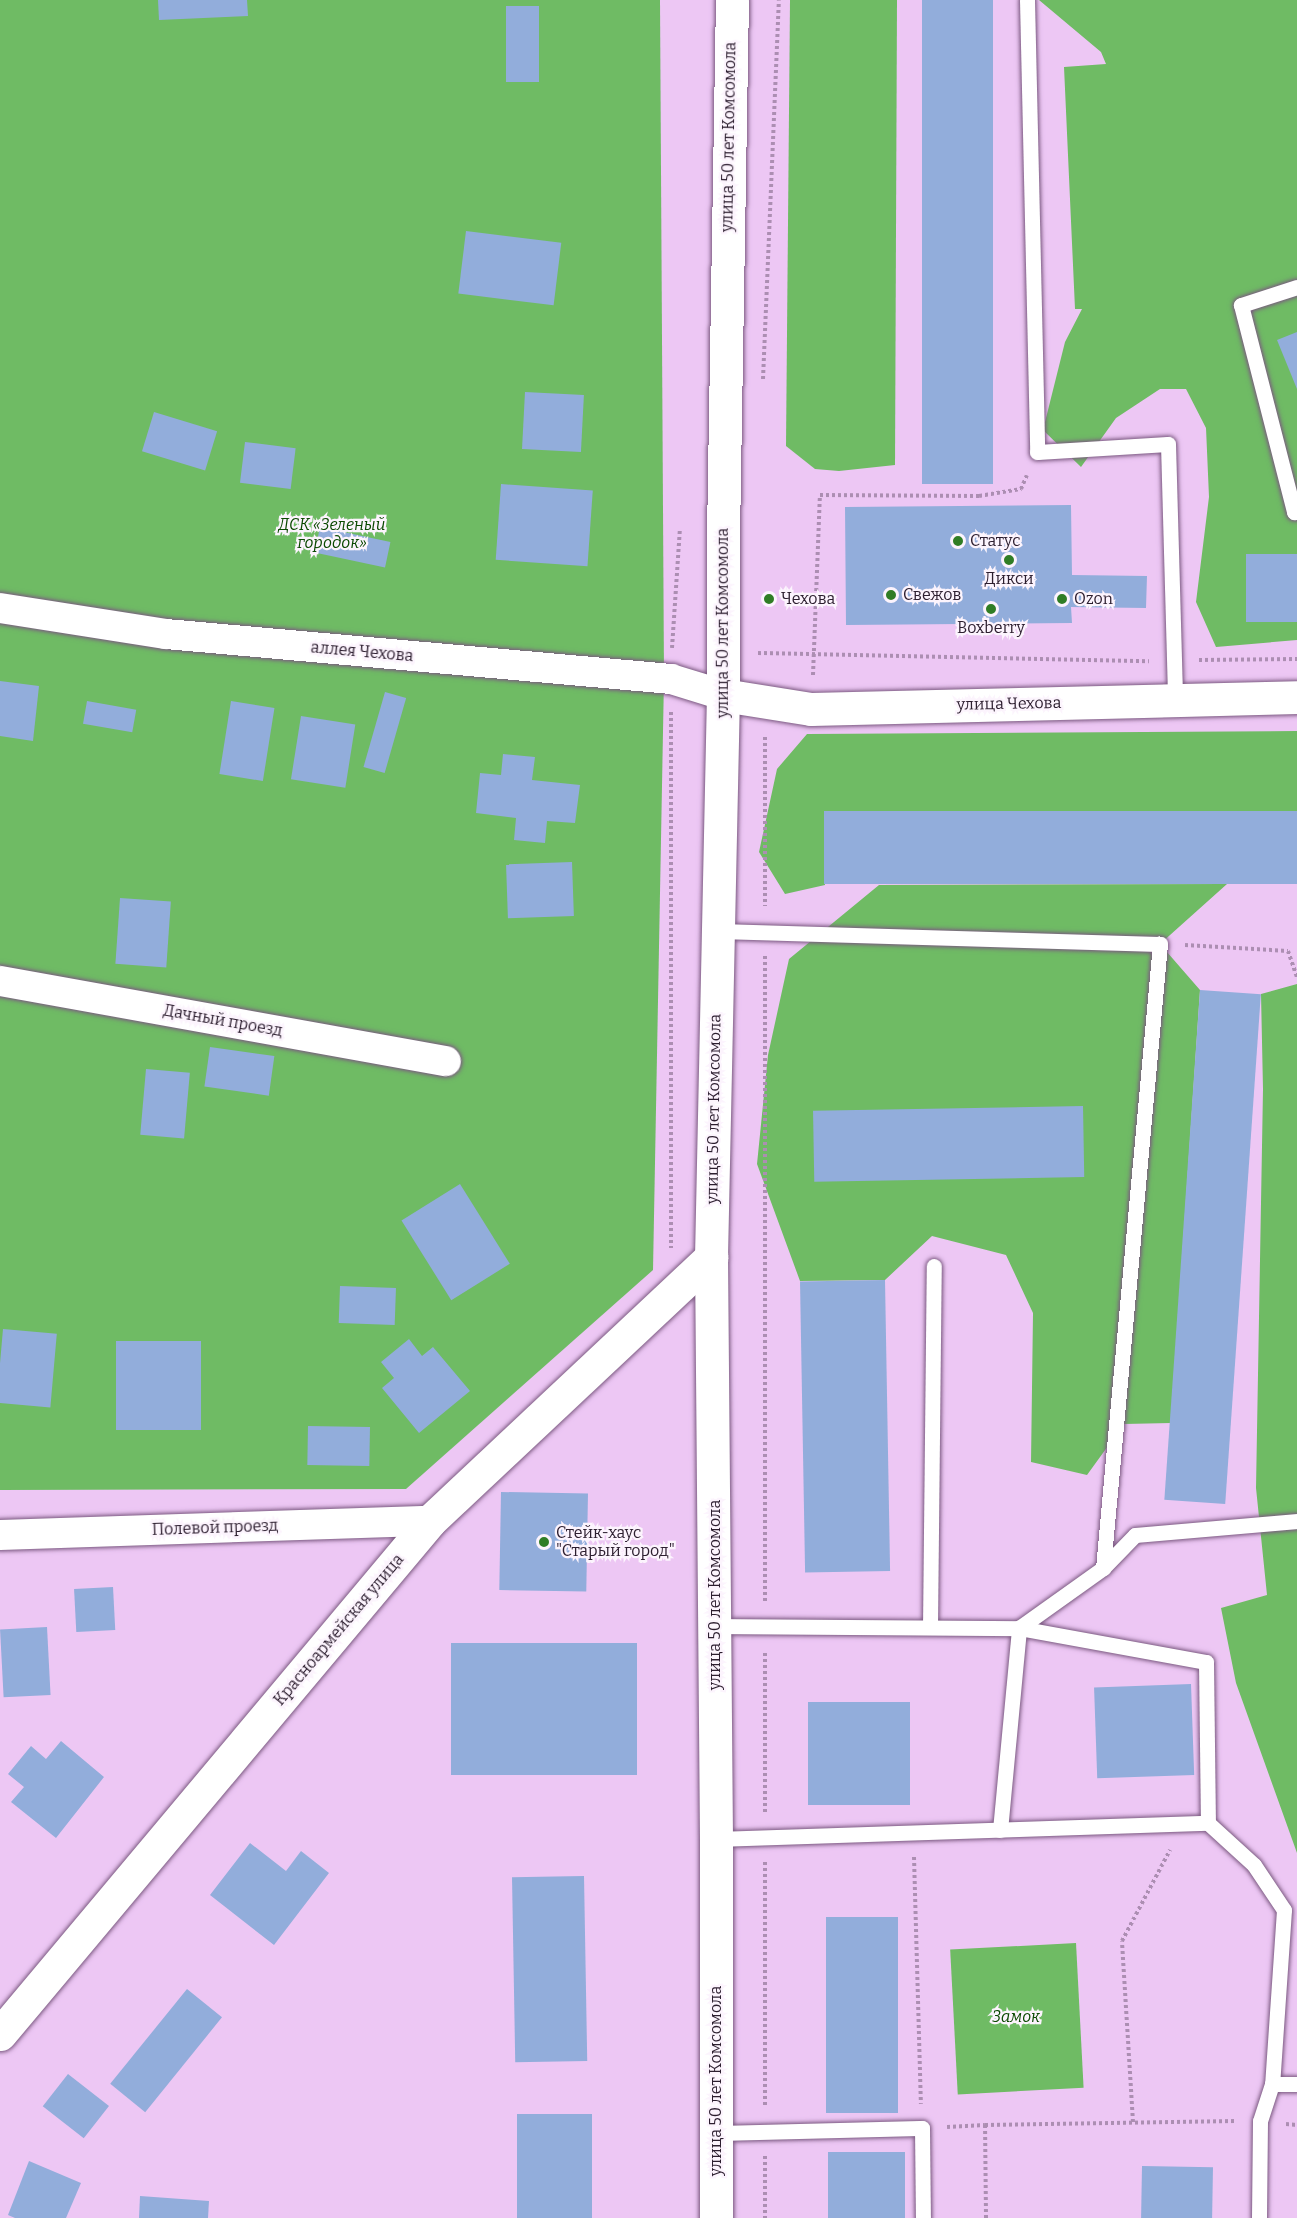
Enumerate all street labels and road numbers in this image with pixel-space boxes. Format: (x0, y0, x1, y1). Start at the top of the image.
street label: улица 50 лет Комсомола (718, 42, 740, 232)
street label: улица 50 лет Комсомола (713, 528, 733, 718)
street label: аллея Чехова (310, 638, 414, 666)
street label: улица Чехова (956, 693, 1062, 715)
street label: Дачный проезд (162, 1001, 284, 1041)
street label: улица 50 лет Комсомола (703, 1014, 725, 1204)
street label: улица 50 лет Комсомола (705, 1500, 725, 1690)
street label: Полевой проезд (151, 1516, 279, 1540)
street label: Красноармейская улица (270, 1550, 408, 1710)
street label: улица 50 лет Комсомола (706, 1986, 726, 2176)

